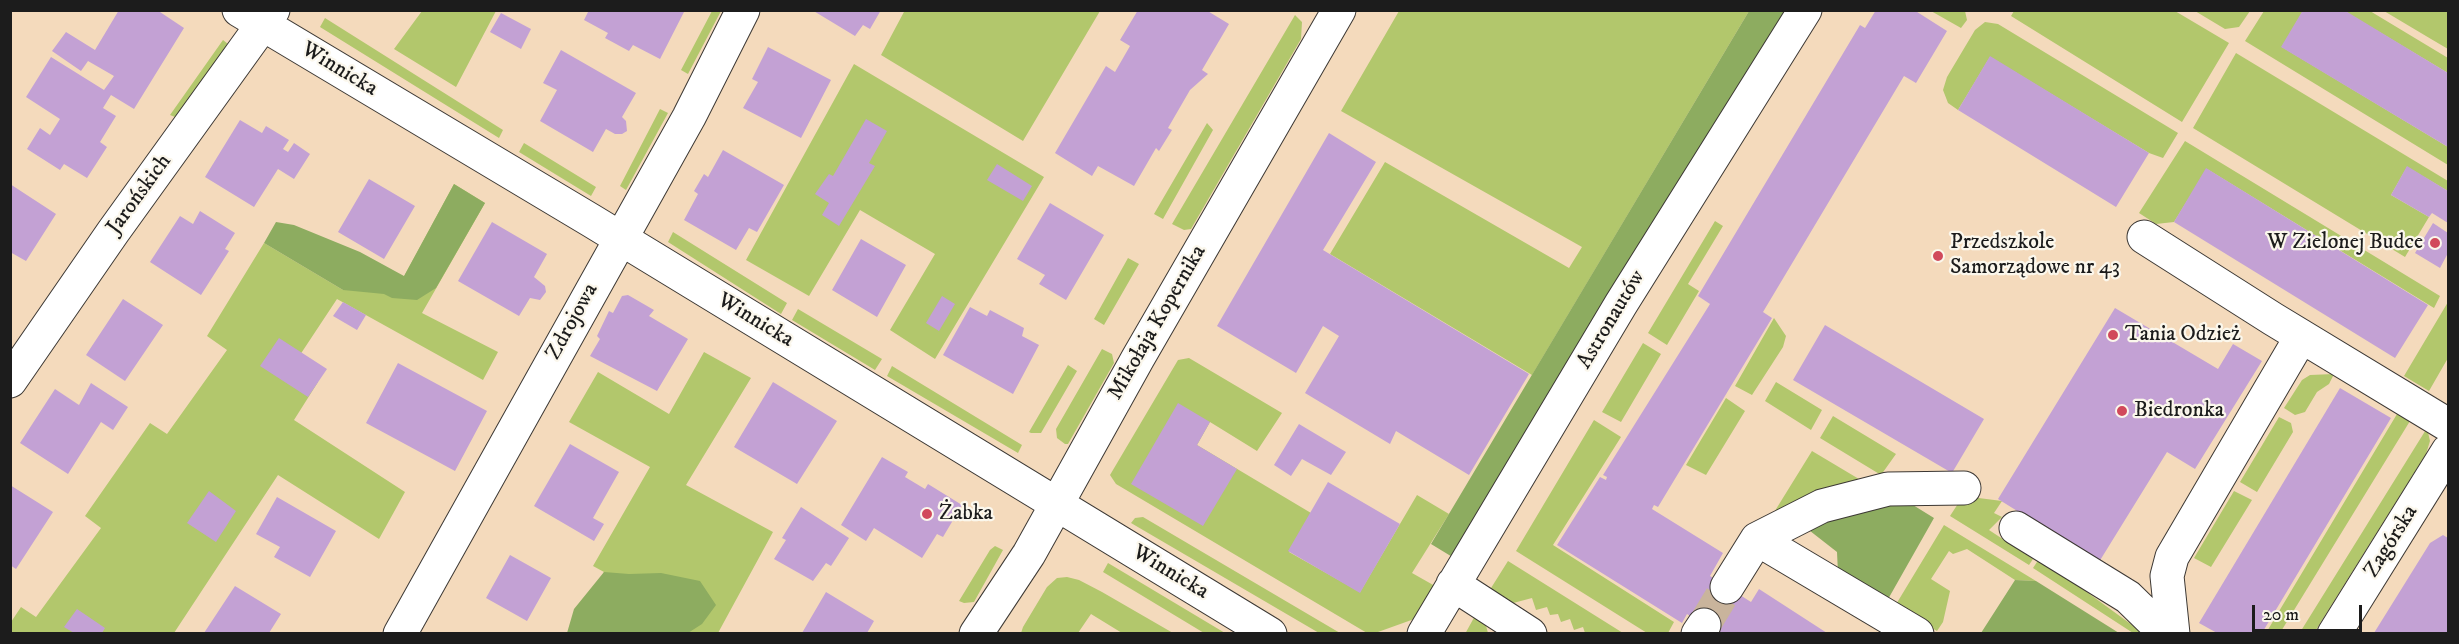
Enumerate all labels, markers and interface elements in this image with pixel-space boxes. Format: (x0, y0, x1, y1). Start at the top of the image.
street label: Winnicka (296, 37, 382, 103)
street label: Jarońskich (102, 150, 178, 240)
place label: Przedszkole Samorządowe nr 43 (1950, 230, 2120, 282)
place label: W Zielonej Budce (2267, 230, 2423, 256)
marker: W Zielonej Budce (2428, 236, 2442, 250)
street label: Mikołaja Kopernika (1103, 241, 1213, 405)
marker: Przedszkole Samorządowe nr 43 (1931, 249, 1945, 263)
street label: Astronautów (1572, 266, 1652, 374)
street label: Zdrojowa (541, 279, 605, 365)
street label: Winnicka (712, 288, 798, 354)
place label: Tania Odzież (2125, 322, 2241, 348)
marker: Tania Odzież (2106, 328, 2120, 342)
place label: Biedronka (2134, 398, 2224, 424)
marker: Biedronka (2115, 404, 2129, 418)
place label: Żabka (939, 501, 993, 527)
street label: Zagórska (2359, 501, 2425, 583)
marker: Żabka (920, 507, 934, 521)
street label: Winnicka (1127, 540, 1213, 606)
scale bar (2255, 593, 2364, 631)
text: 20 m (2263, 604, 2299, 626)

